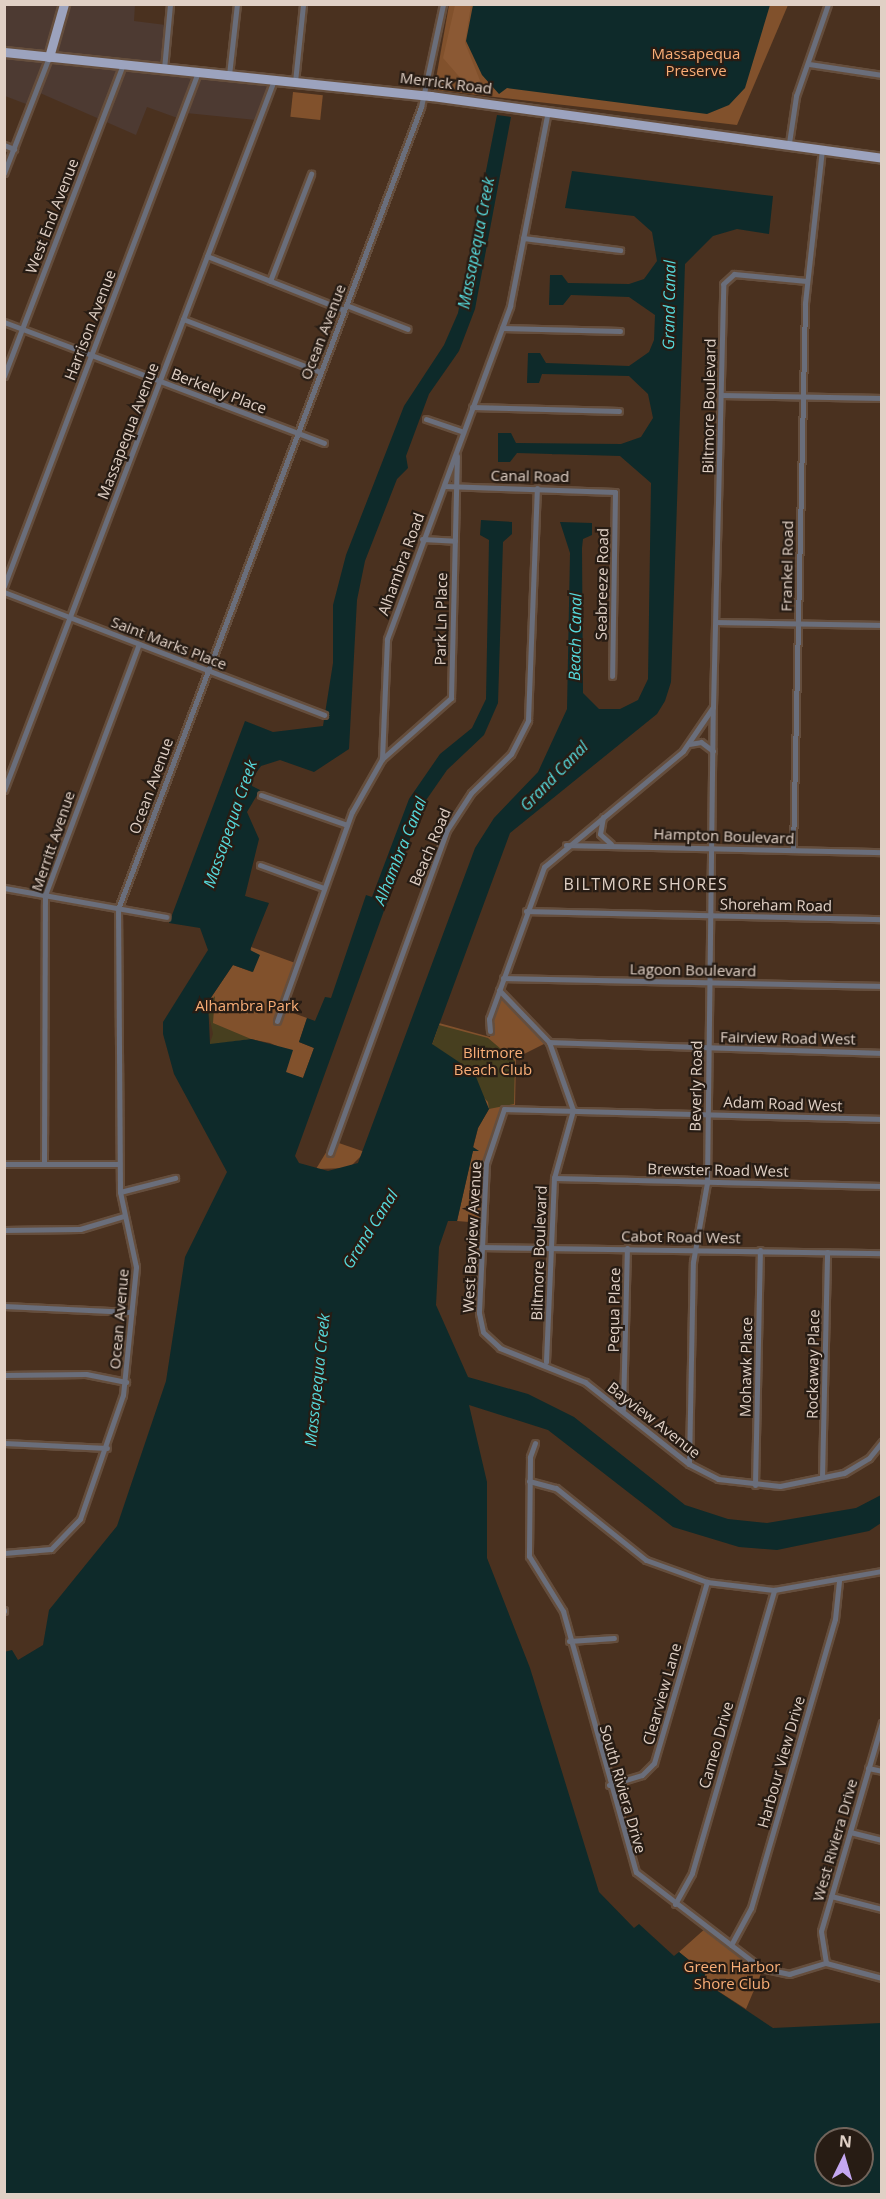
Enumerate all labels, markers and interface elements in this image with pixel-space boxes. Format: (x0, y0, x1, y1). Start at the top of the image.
park label: Massapequa Preserve (652, 44, 740, 79)
street label: Merrick Road (399, 68, 493, 98)
street label: West End Avenue (22, 156, 82, 276)
water label: Massapequa Creek (454, 176, 498, 310)
water label: Grand Canal (659, 260, 679, 350)
street label: Harrison Avenue (61, 267, 119, 383)
street label: Ocean Avenue (297, 282, 349, 382)
street label: Biltmore Boulevard (699, 338, 719, 474)
street label: Massapequa Avenue (94, 360, 162, 502)
street label: Berkeley Place (169, 365, 269, 417)
street label: Canal Road (490, 466, 570, 486)
street label: Alhambra Road (374, 510, 428, 618)
street label: Frankel Road (777, 520, 797, 612)
street label: Seabreeze Road (592, 528, 612, 640)
street label: Park Ln Place (431, 572, 451, 666)
water label: Beach Canal (565, 593, 585, 681)
street label: Saint Marks Place (109, 613, 229, 673)
street label: Ocean Avenue (125, 736, 177, 836)
water label: Grand Canal (516, 737, 592, 815)
water label: Massapequa Creek (199, 758, 261, 890)
street label: Merritt Avenue (27, 789, 79, 893)
water label: Alhambra Canal (370, 794, 430, 908)
street label: Beach Road (406, 806, 454, 888)
street label: Hampton Boulevard (653, 825, 795, 847)
district label: BILTMORE SHORES (564, 874, 728, 894)
street label: Shoreham Road (720, 895, 832, 915)
street label: Lagoon Boulevard (629, 960, 757, 980)
park label: Alhambra Park (195, 997, 299, 1015)
street label: Fairview Road West (720, 1028, 856, 1048)
street label: Beverly Road (686, 1040, 706, 1132)
park label: Blitmore Beach Club (454, 1043, 532, 1078)
street label: Adam Road West (723, 1093, 843, 1115)
street label: Brewster Road West (647, 1160, 789, 1180)
street label: West Bayview Avenue (459, 1161, 485, 1313)
street label: Biltmore Boulevard (528, 1185, 550, 1321)
water label: Grand Canal (338, 1186, 402, 1272)
street label: Cabot Road West (621, 1227, 741, 1247)
street label: Pequa Place (604, 1267, 624, 1353)
street label: Ocean Avenue (106, 1268, 132, 1370)
street label: Rockaway Place (803, 1309, 823, 1419)
water label: Massapequa Creek (300, 1313, 334, 1447)
street label: Mohawk Place (736, 1317, 756, 1417)
street label: Bayview Avenue (604, 1378, 704, 1462)
street label: Clearview Lane (639, 1641, 685, 1747)
street label: Harbour View Drive (754, 1694, 808, 1830)
street label: Cameo Drive (695, 1699, 737, 1791)
street label: South Riviera Drive (596, 1723, 650, 1855)
street label: West Riviera Drive (809, 1777, 861, 1903)
park label: Green Harbor Shore Club (684, 1957, 780, 1992)
north arrow (814, 2127, 874, 2187)
text: N (838, 2130, 853, 2153)

